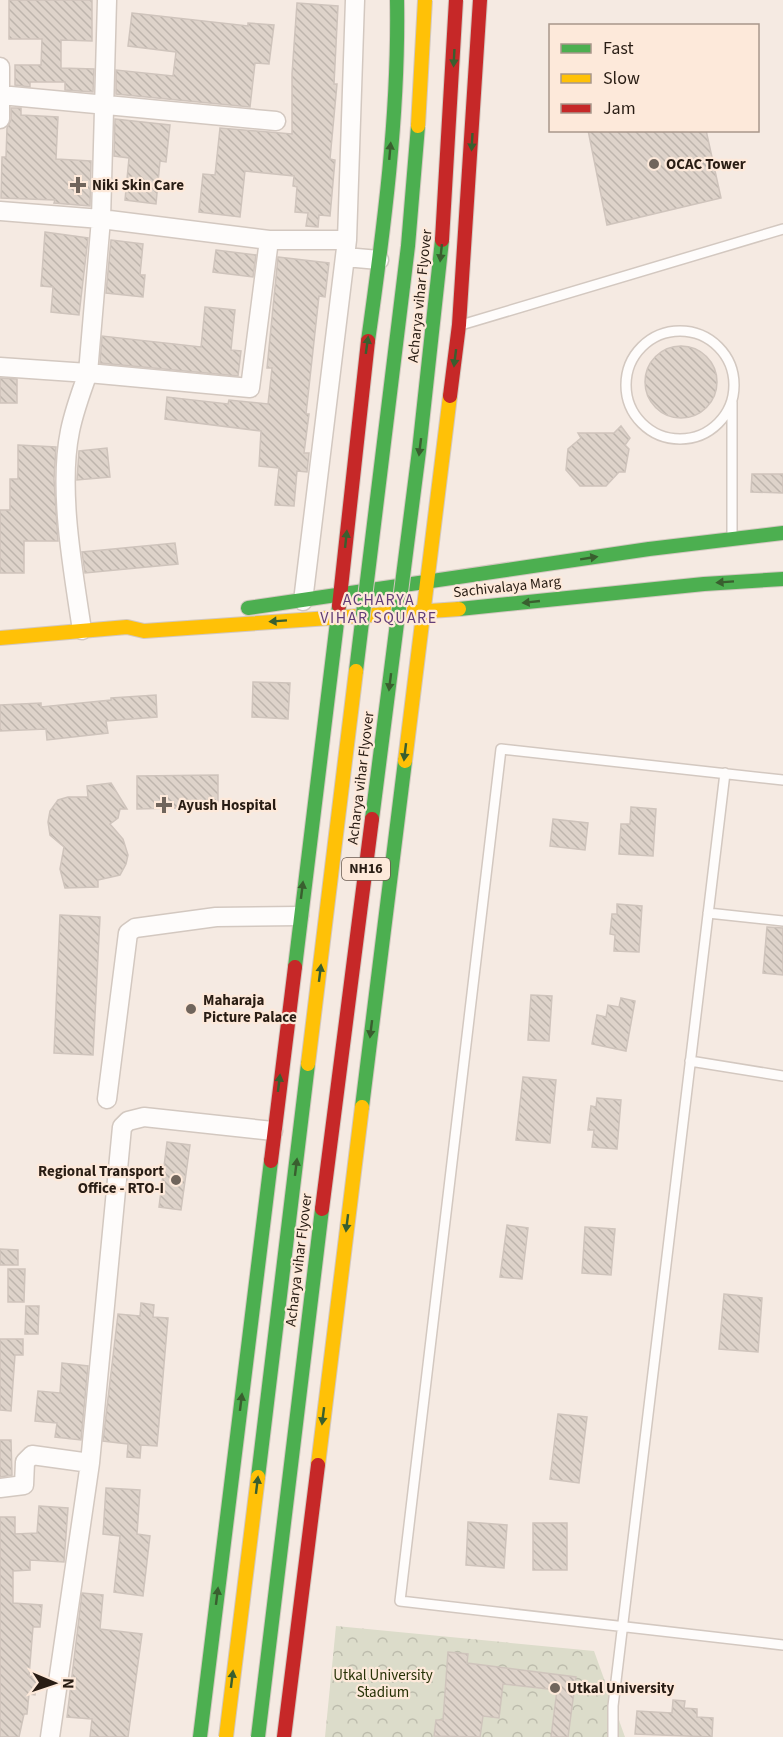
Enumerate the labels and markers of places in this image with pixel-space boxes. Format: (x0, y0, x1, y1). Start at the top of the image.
place label: OCAC Tower (666, 154, 746, 175)
marker: OCAC Tower (647, 157, 661, 171)
place label: Niki Skin Care (92, 175, 184, 196)
marker: Niki Skin Care (69, 176, 87, 194)
place label: Ayush Hospital (177, 795, 277, 816)
marker: Ayush Hospital (155, 796, 173, 814)
place label: Maharaja Picture Palace (203, 990, 297, 1028)
marker: Maharaja Picture Palace (184, 1002, 198, 1016)
place label: Regional Transport Office - RTO-I (38, 1161, 164, 1199)
marker: Regional Transport Office - RTO-I (169, 1173, 183, 1187)
place label: Utkal University (567, 1678, 675, 1699)
marker: Utkal University (548, 1681, 562, 1695)

